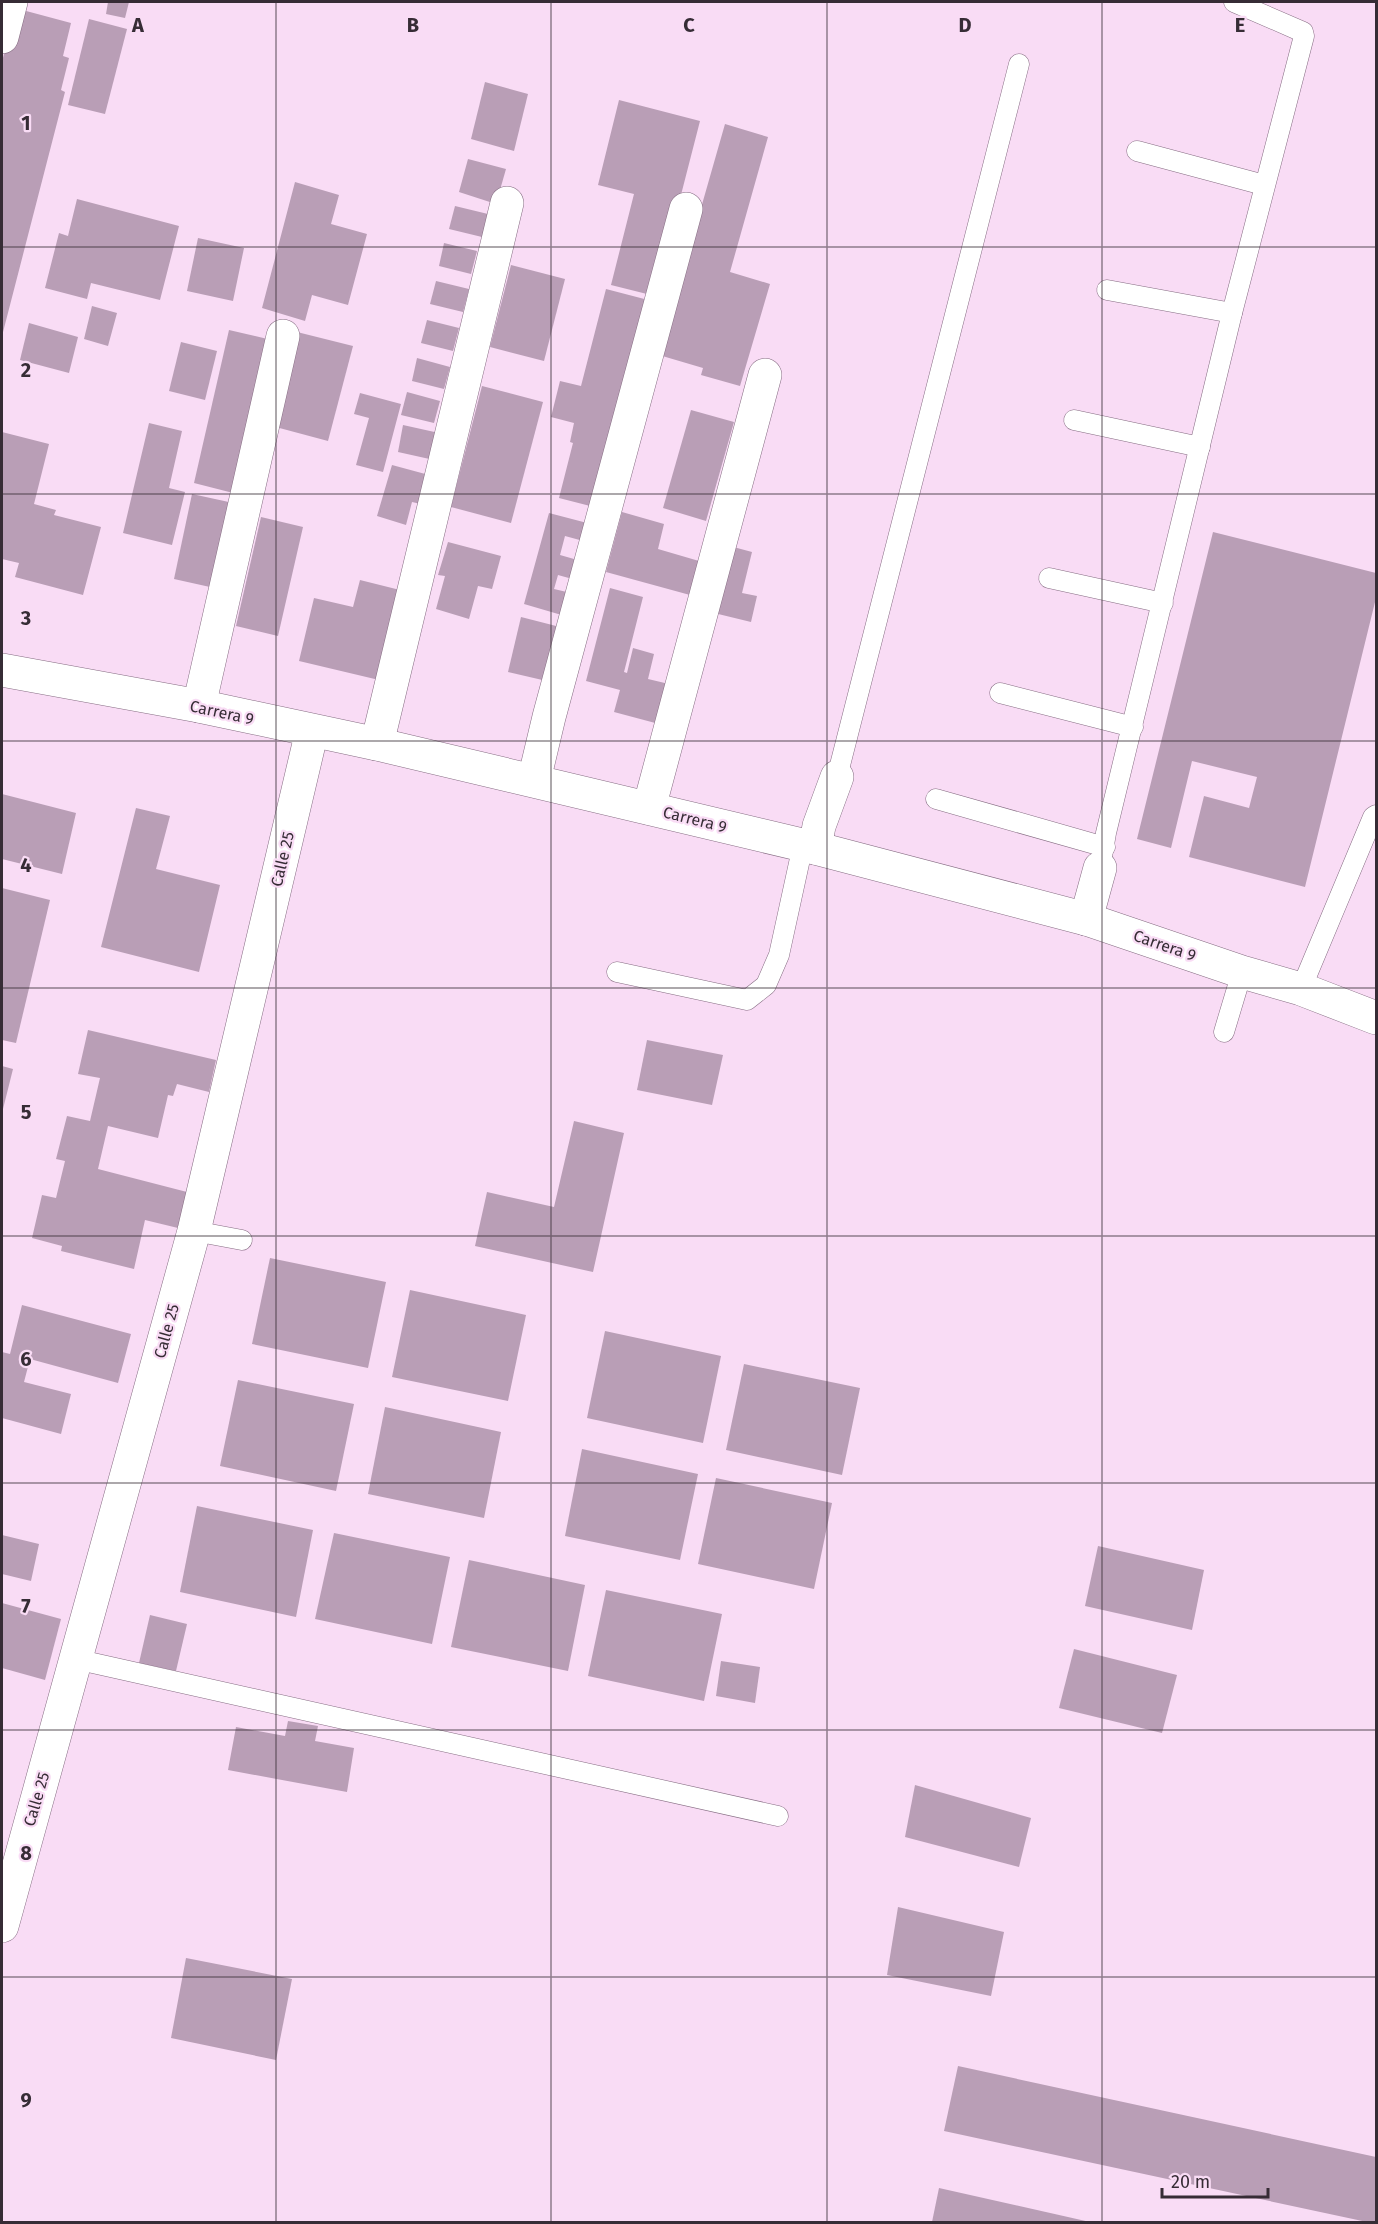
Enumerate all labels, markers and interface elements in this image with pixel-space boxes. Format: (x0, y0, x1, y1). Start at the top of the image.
text: A (131, 13, 145, 37)
text: B (407, 13, 419, 37)
text: C (683, 13, 695, 37)
text: D (958, 13, 972, 37)
text: E (1235, 13, 1245, 37)
text: 1 (21, 111, 31, 135)
text: 2 (21, 358, 31, 382)
text: 3 (20, 606, 31, 630)
street label: Carrera 9 (188, 696, 256, 729)
street label: Carrera 9 (661, 802, 729, 837)
street label: Calle 25 (267, 830, 298, 888)
text: 4 (20, 853, 32, 877)
street label: Carrera 9 (1131, 926, 1199, 965)
text: 5 (21, 1100, 32, 1124)
street label: Calle 25 (150, 1302, 183, 1360)
text: 6 (20, 1347, 32, 1371)
text: 7 (21, 1594, 31, 1618)
street label: Calle 25 (20, 1770, 53, 1828)
text: 8 (20, 1841, 32, 1865)
text: 9 (20, 2088, 32, 2112)
scale bar (1162, 2161, 1268, 2199)
text: 20 m (1171, 2171, 1210, 2193)

